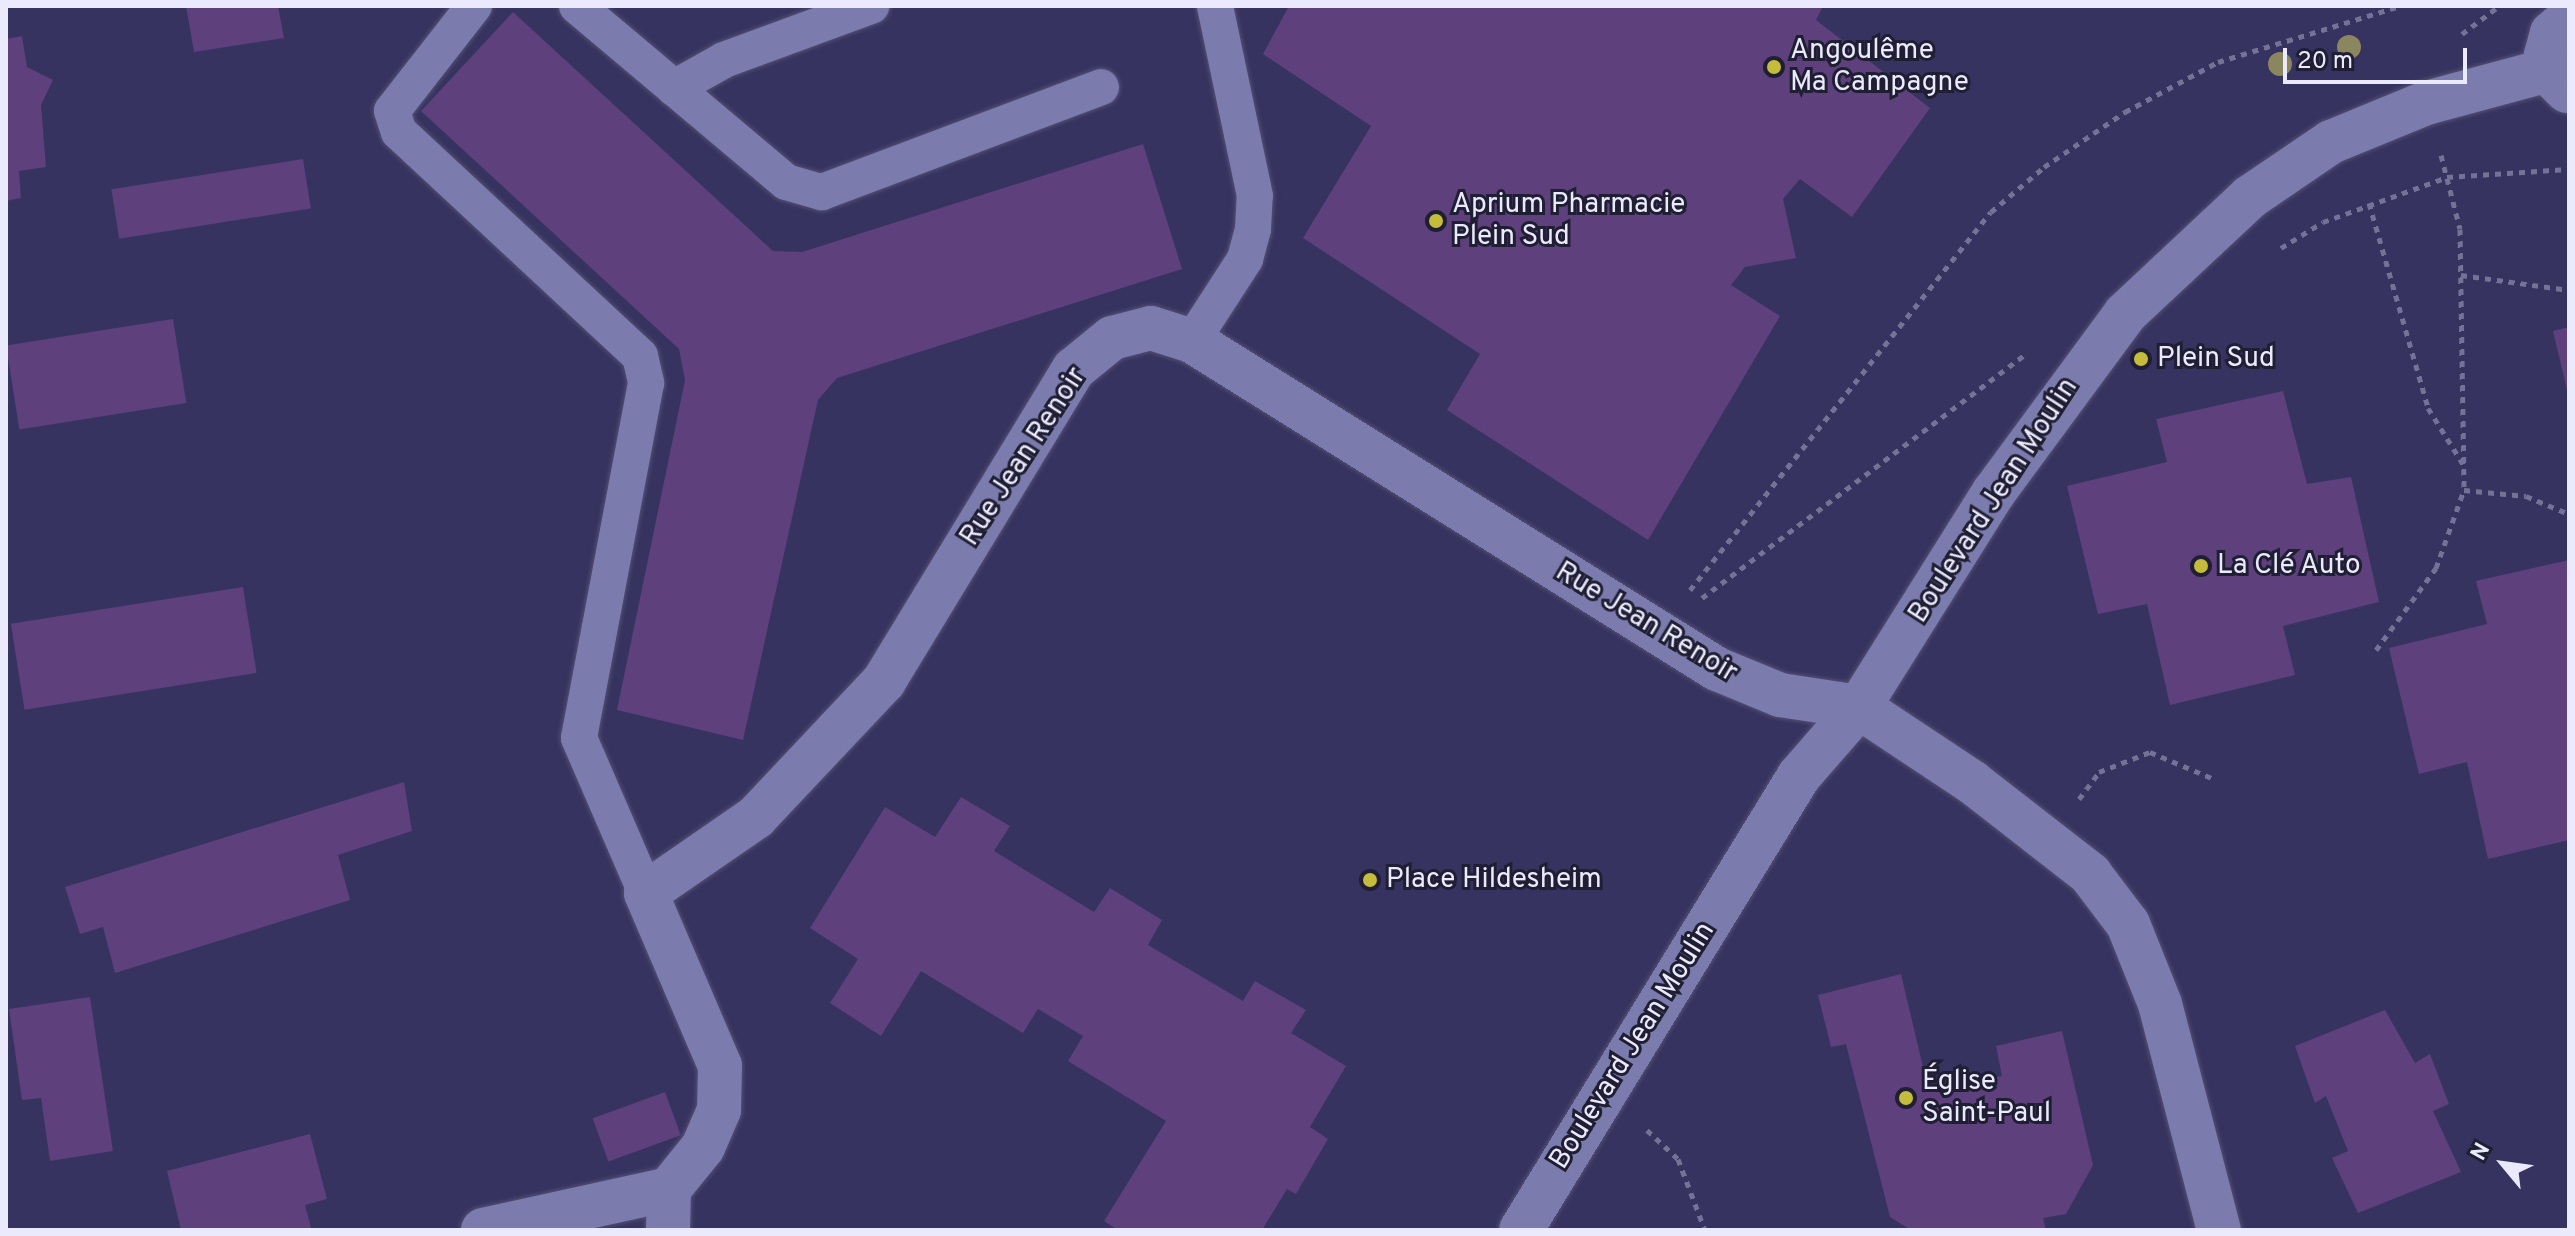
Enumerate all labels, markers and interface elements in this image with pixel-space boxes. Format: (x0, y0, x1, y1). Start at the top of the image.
scale bar (2287, 32, 2471, 82)
place label: Angoulême Ma Campagne (1790, 34, 1969, 100)
text: 20 m (2297, 47, 2353, 77)
marker: Angoulême Ma Campagne (1765, 58, 1783, 76)
place label: Aprium Pharmacie Plein Sud (1452, 188, 1685, 254)
marker: Aprium Pharmacie Plein Sud (1427, 212, 1445, 230)
place label: Plein Sud (2157, 342, 2275, 376)
marker: Plein Sud (2132, 350, 2150, 368)
street label: Rue Jean Renoir (954, 361, 1094, 553)
street label: Boulevard Jean Moulin (1902, 372, 2086, 630)
place label: La Clé Auto (2217, 549, 2362, 583)
street label: Rue Jean Renoir (1549, 556, 1743, 690)
marker: La Clé Auto (2192, 557, 2210, 575)
place label: Place Hildesheim (1386, 863, 1602, 897)
marker: Place Hildesheim (1361, 871, 1379, 889)
street label: Boulevard Jean Moulin (1543, 916, 1723, 1176)
place label: Église Saint-Paul (1922, 1065, 2051, 1131)
marker: Église Saint-Paul (1897, 1089, 1915, 1107)
north arrow (2463, 1124, 2543, 1204)
text: N (2466, 1139, 2497, 1166)

